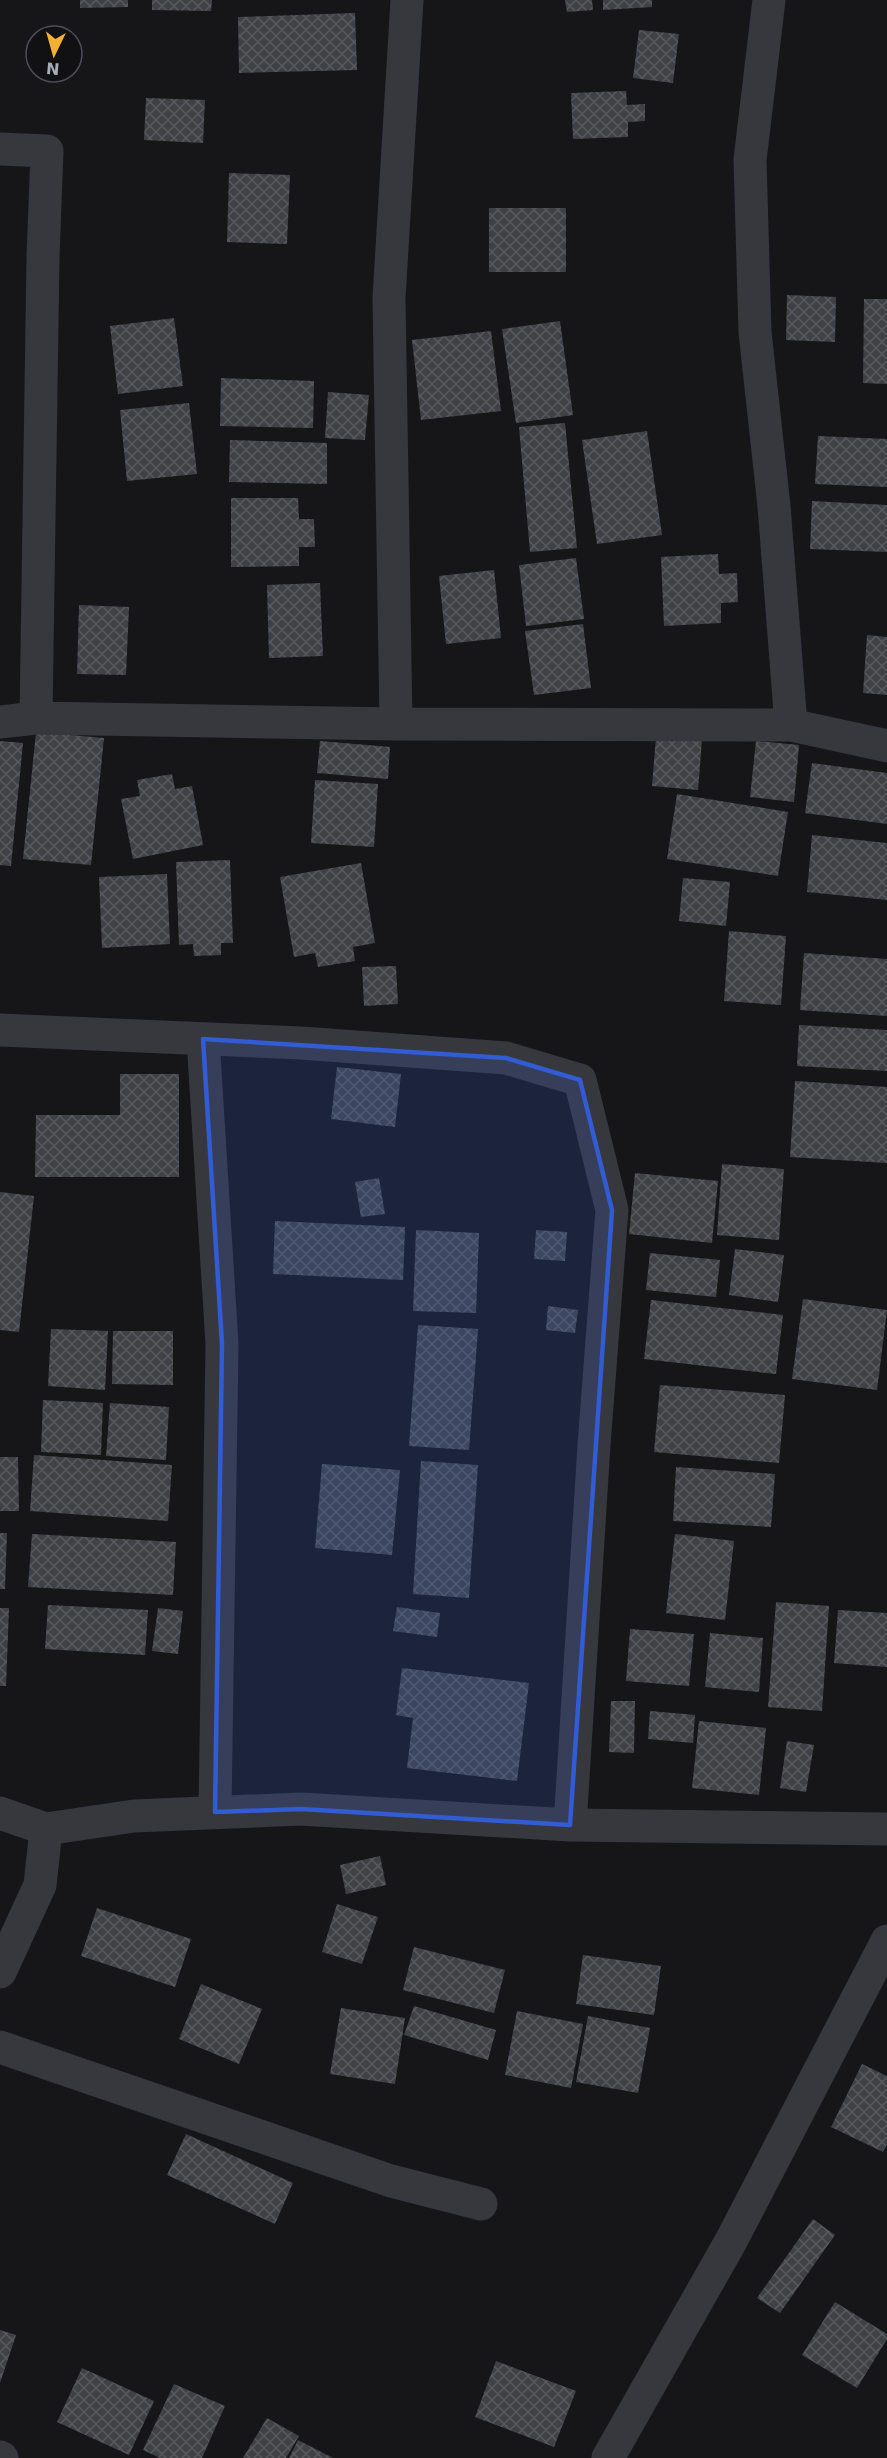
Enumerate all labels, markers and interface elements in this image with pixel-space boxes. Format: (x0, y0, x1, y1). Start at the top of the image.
north arrow (24, 24, 84, 84)
text: N (45, 58, 60, 78)

